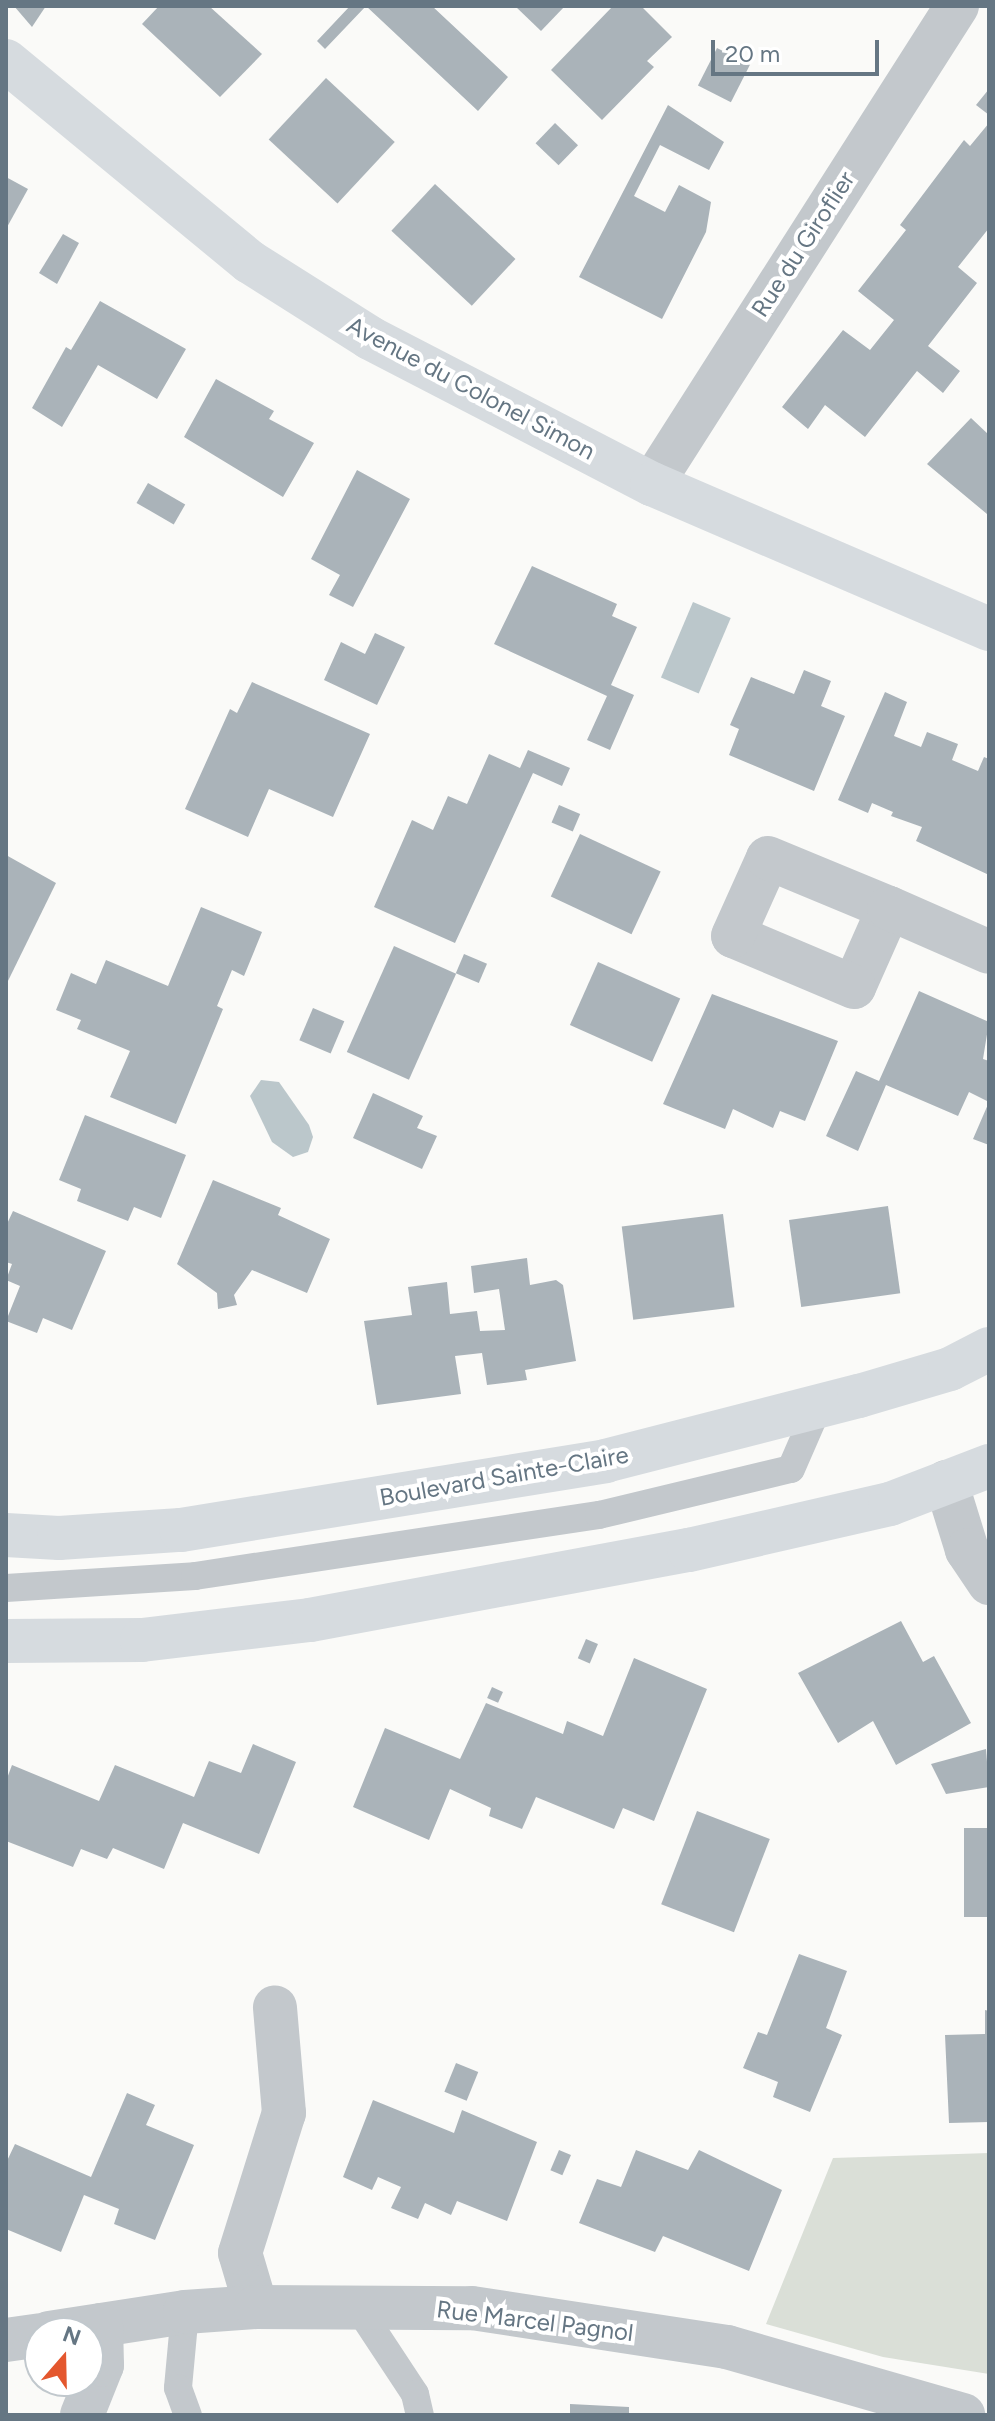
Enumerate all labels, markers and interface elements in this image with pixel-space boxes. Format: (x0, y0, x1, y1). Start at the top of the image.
scale bar (715, 24, 883, 74)
text: 20 m (725, 39, 780, 68)
street label: Rue du Giroflier (745, 166, 861, 322)
street label: Avenue du Colonel Simon (342, 310, 600, 466)
street label: Boulevard Sainte-Claire (377, 1440, 631, 1512)
street label: Rue Marcel Pagnol (435, 2295, 635, 2347)
north arrow (24, 2317, 104, 2397)
text: N (59, 2320, 84, 2351)

